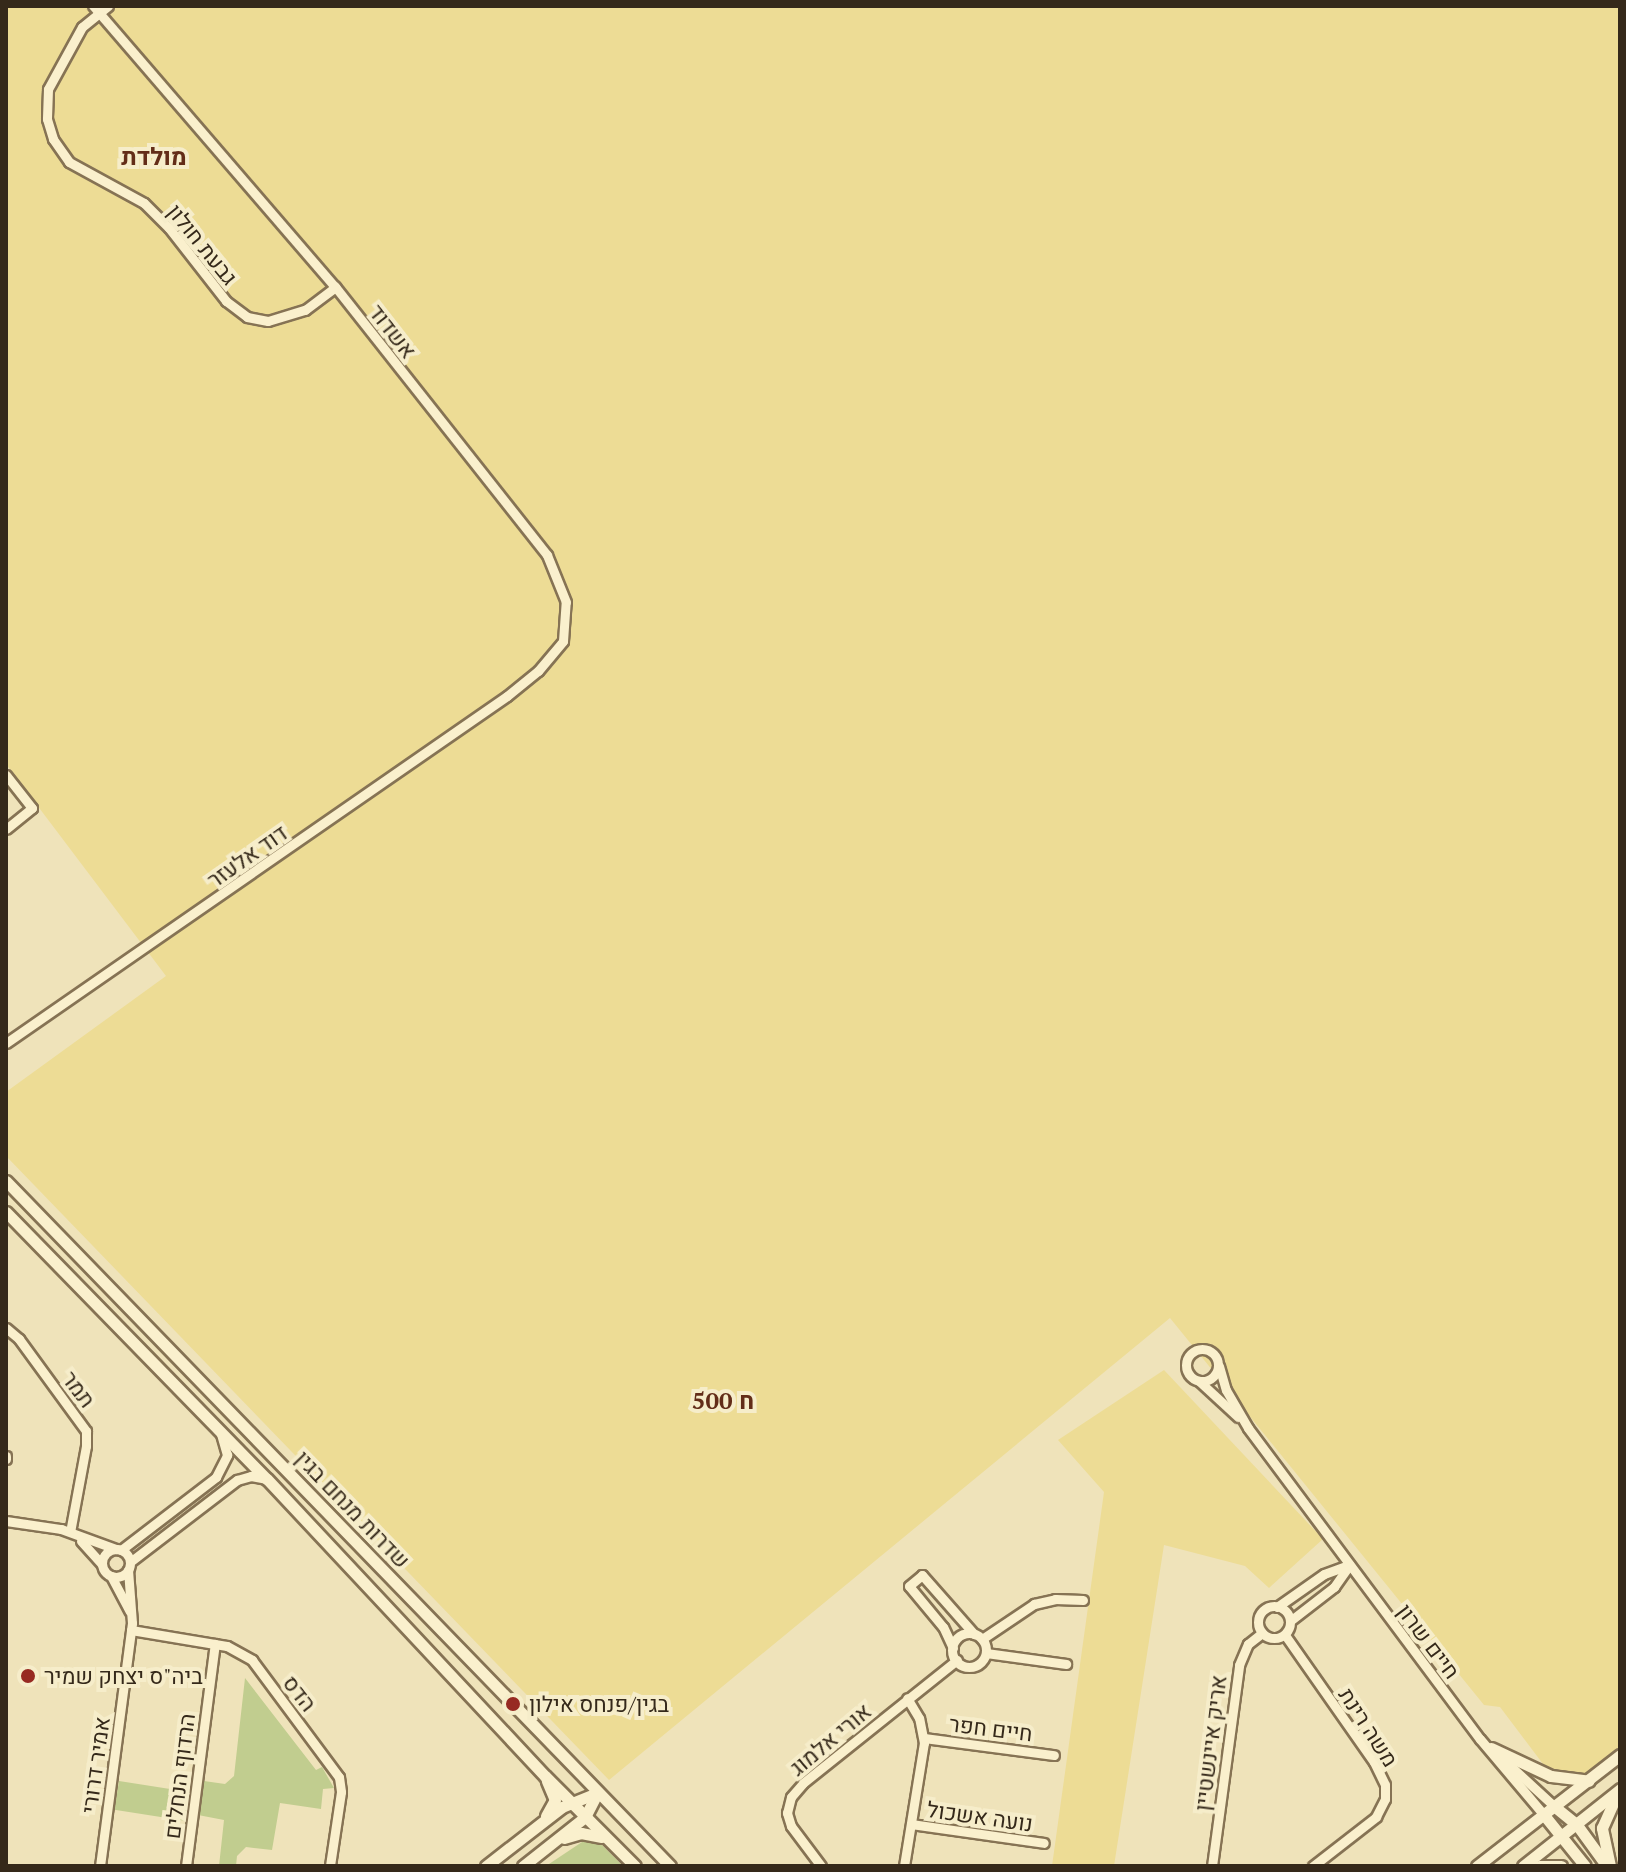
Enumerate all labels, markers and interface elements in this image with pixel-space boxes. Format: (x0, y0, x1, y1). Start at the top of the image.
district label: מולדת (121, 143, 187, 171)
street label: גבעת חולון (163, 198, 243, 290)
street label: אשדוד (364, 299, 422, 363)
street label: דוד אלעזר (202, 819, 292, 893)
street label: תמר (57, 1366, 101, 1412)
district label: ח 500 (692, 1387, 754, 1415)
street label: שדרות מנחם בגין (290, 1445, 416, 1573)
street label: חיים שרון (1392, 1598, 1466, 1684)
place label: ביה"ס יצחק שמיר (44, 1663, 203, 1689)
marker: ביה"ס יצחק שמיר (19, 1667, 37, 1685)
street label: הדס (278, 1670, 322, 1716)
street label: אריק איינשטיין (1189, 1674, 1231, 1812)
street label: משה רינת (1334, 1683, 1404, 1771)
place label: בגין/פנחס אילון (529, 1691, 669, 1717)
marker: בגין/פנחס אילון (504, 1695, 522, 1713)
street label: אורי אלמוג (784, 1697, 876, 1781)
street label: חיים חפר (948, 1710, 1034, 1746)
street label: הרדוף הנחלים (158, 1712, 200, 1840)
street label: אמיר דרורי (75, 1715, 115, 1815)
street label: נועה אשכול (925, 1796, 1035, 1836)

